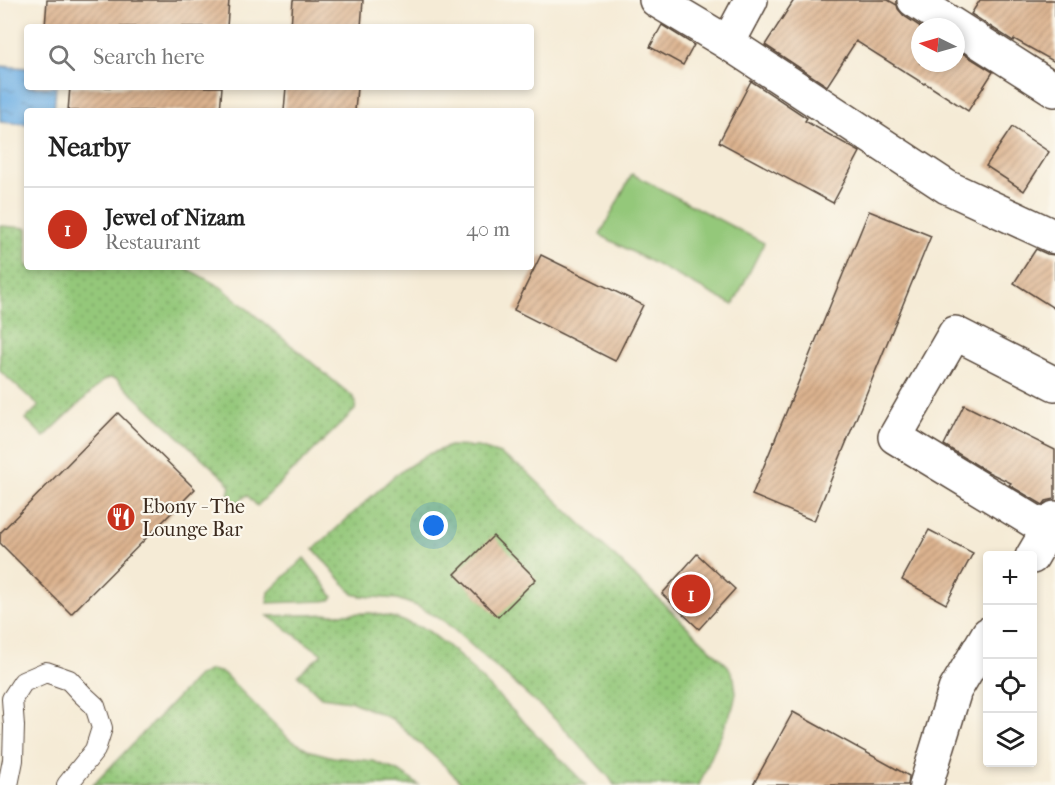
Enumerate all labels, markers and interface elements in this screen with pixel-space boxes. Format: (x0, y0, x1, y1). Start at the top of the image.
north arrow (911, 18, 965, 72)
search box (24, 24, 534, 90)
icon: search (45, 41, 78, 74)
text: Search here (93, 44, 205, 70)
text: Nearby (48, 132, 130, 163)
text: Jewel of Nizam (105, 205, 245, 231)
text: 1 (64, 218, 71, 241)
text: 40 m (466, 218, 510, 241)
text: Restaurant (105, 231, 201, 254)
place label: Ebony - The Lounge Bar (142, 495, 245, 541)
restaurant icon: Ebony - The Lounge Bar (105, 501, 137, 533)
your location (419, 511, 448, 540)
map controls (983, 551, 1037, 767)
button: + (983, 551, 1037, 605)
pin: 1 (672, 572, 710, 616)
button: − (983, 605, 1037, 659)
button: locate (983, 659, 1037, 713)
button: layers (983, 713, 1037, 767)

